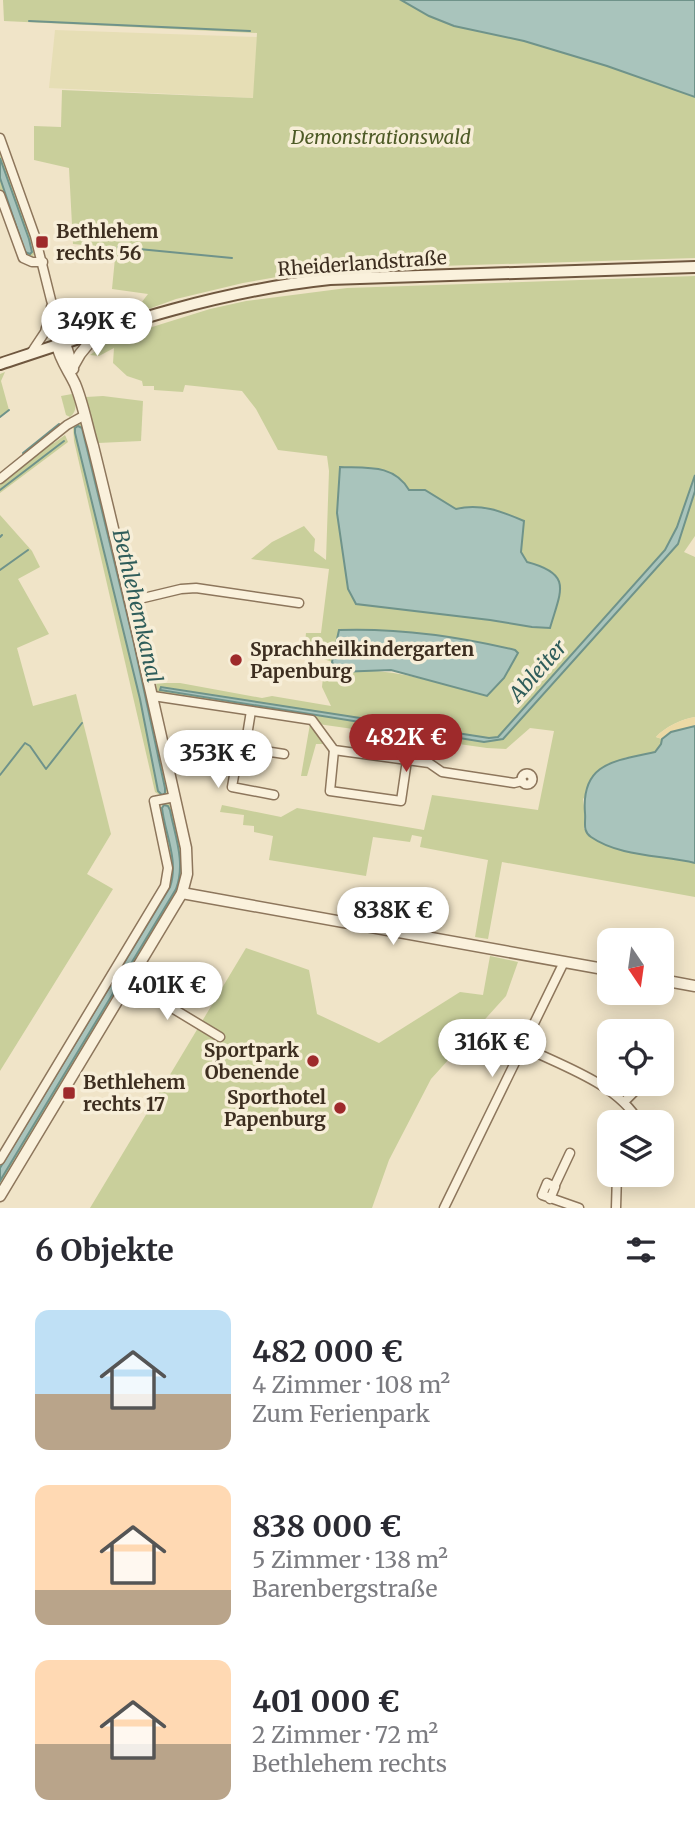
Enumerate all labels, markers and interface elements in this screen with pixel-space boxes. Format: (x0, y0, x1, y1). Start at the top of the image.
park label: Demonstrationswald (290, 125, 471, 149)
place label: Bethlehem rechts 56 (56, 219, 158, 265)
marker: Bethlehem rechts 56 (34, 234, 50, 250)
street label: Rheiderlandstraße (277, 245, 447, 281)
pin: 349K € (40, 298, 154, 358)
text: 349K € (57, 306, 137, 335)
water label: Bethlehemkanal (107, 526, 168, 685)
water label: Ableiter (501, 634, 573, 709)
place label: Sprachheilkindergarten Papenburg (250, 637, 474, 683)
marker: Sprachheilkindergarten Papenburg (228, 652, 244, 668)
pin: 482K € (349, 714, 463, 774)
text: 482K € (365, 722, 447, 751)
pin: 353K € (161, 730, 275, 790)
text: 353K € (180, 738, 256, 767)
pin: 838K € (336, 888, 450, 947)
text: 838K € (353, 895, 433, 924)
north arrow (597, 928, 674, 1004)
map controls (597, 928, 674, 1187)
pin: 401K € (110, 962, 224, 1022)
text: 401K € (128, 970, 206, 999)
button: locate (597, 1019, 674, 1096)
pin: 316K € (435, 1020, 549, 1079)
text: 316K € (454, 1027, 530, 1056)
place label: Sportpark Obenende (204, 1038, 300, 1084)
marker: Sportpark Obenende (305, 1053, 321, 1069)
place label: Bethlehem rechts 17 (83, 1070, 185, 1116)
marker: Bethlehem rechts 17 (61, 1085, 77, 1101)
place label: Sporthotel Papenburg (224, 1085, 326, 1131)
marker: Sporthotel Papenburg (332, 1100, 348, 1116)
button: layers (597, 1110, 674, 1187)
text: 6 Objekte (35, 1231, 174, 1269)
icon: filters (622, 1231, 660, 1269)
text: 482 000 € (252, 1332, 403, 1370)
icon: home (91, 1338, 175, 1422)
text: 4 Zimmer · 108 m² (252, 1370, 450, 1399)
text: Zum Ferienpark (252, 1399, 430, 1428)
text: 838 000 € (252, 1507, 401, 1545)
icon: home (91, 1513, 175, 1597)
text: 5 Zimmer · 138 m² (252, 1545, 448, 1574)
text: Barenbergstraße (252, 1574, 437, 1603)
text: 401 000 € (252, 1682, 400, 1720)
icon: home (91, 1688, 175, 1772)
text: 2 Zimmer · 72 m² (252, 1720, 438, 1749)
text: Bethlehem rechts (252, 1749, 447, 1778)

